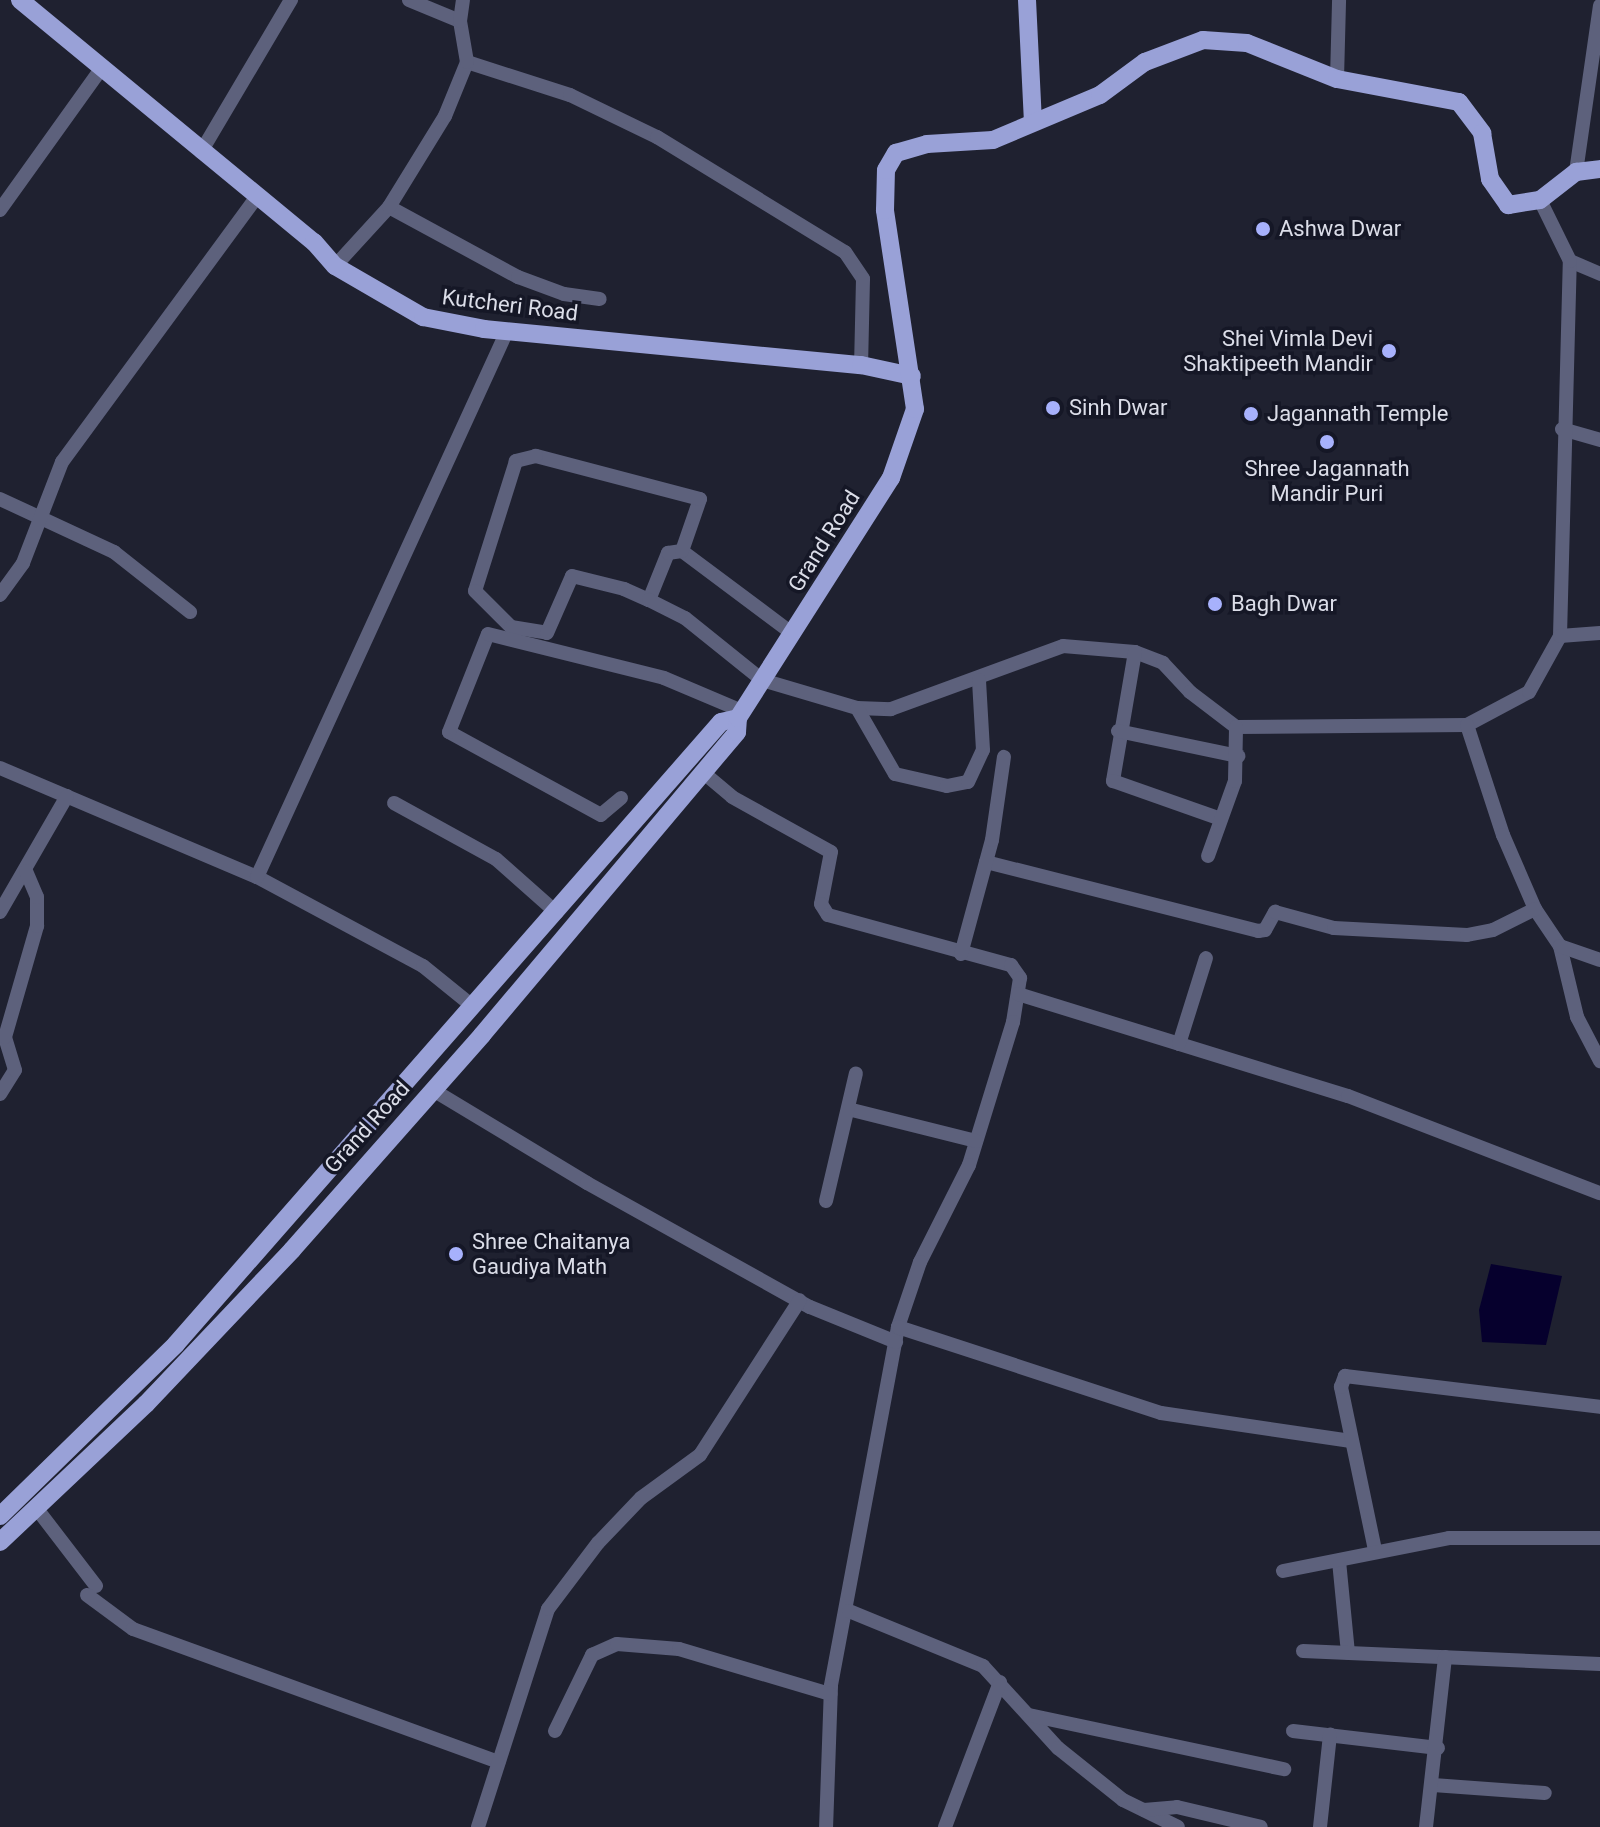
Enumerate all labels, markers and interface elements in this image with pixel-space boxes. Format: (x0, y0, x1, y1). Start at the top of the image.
place label: Ashwa Dwar (1279, 216, 1401, 242)
marker: Ashwa Dwar (1254, 220, 1272, 238)
street label: Kutcheri Road (440, 284, 580, 326)
place label: Shei Vimla Devi Shaktipeeth Mandir (1183, 325, 1373, 376)
marker: Shei Vimla Devi Shaktipeeth Mandir (1380, 342, 1398, 360)
place label: Sinh Dwar (1069, 395, 1168, 421)
marker: Sinh Dwar (1044, 399, 1062, 417)
place label: Jagannath Temple (1267, 401, 1449, 427)
marker: Jagannath Temple (1242, 405, 1260, 423)
marker: Shree Jagannath Mandir Puri (1318, 433, 1336, 451)
place label: Shree Jagannath Mandir Puri (1244, 455, 1410, 506)
street label: Grand Road (782, 485, 866, 597)
place label: Bagh Dwar (1231, 591, 1337, 617)
marker: Bagh Dwar (1206, 595, 1224, 613)
street label: Grand Road (319, 1076, 415, 1178)
place label: Shree Chaitanya Gaudiya Math (472, 1228, 631, 1280)
marker: Shree Chaitanya Gaudiya Math (447, 1245, 465, 1263)

